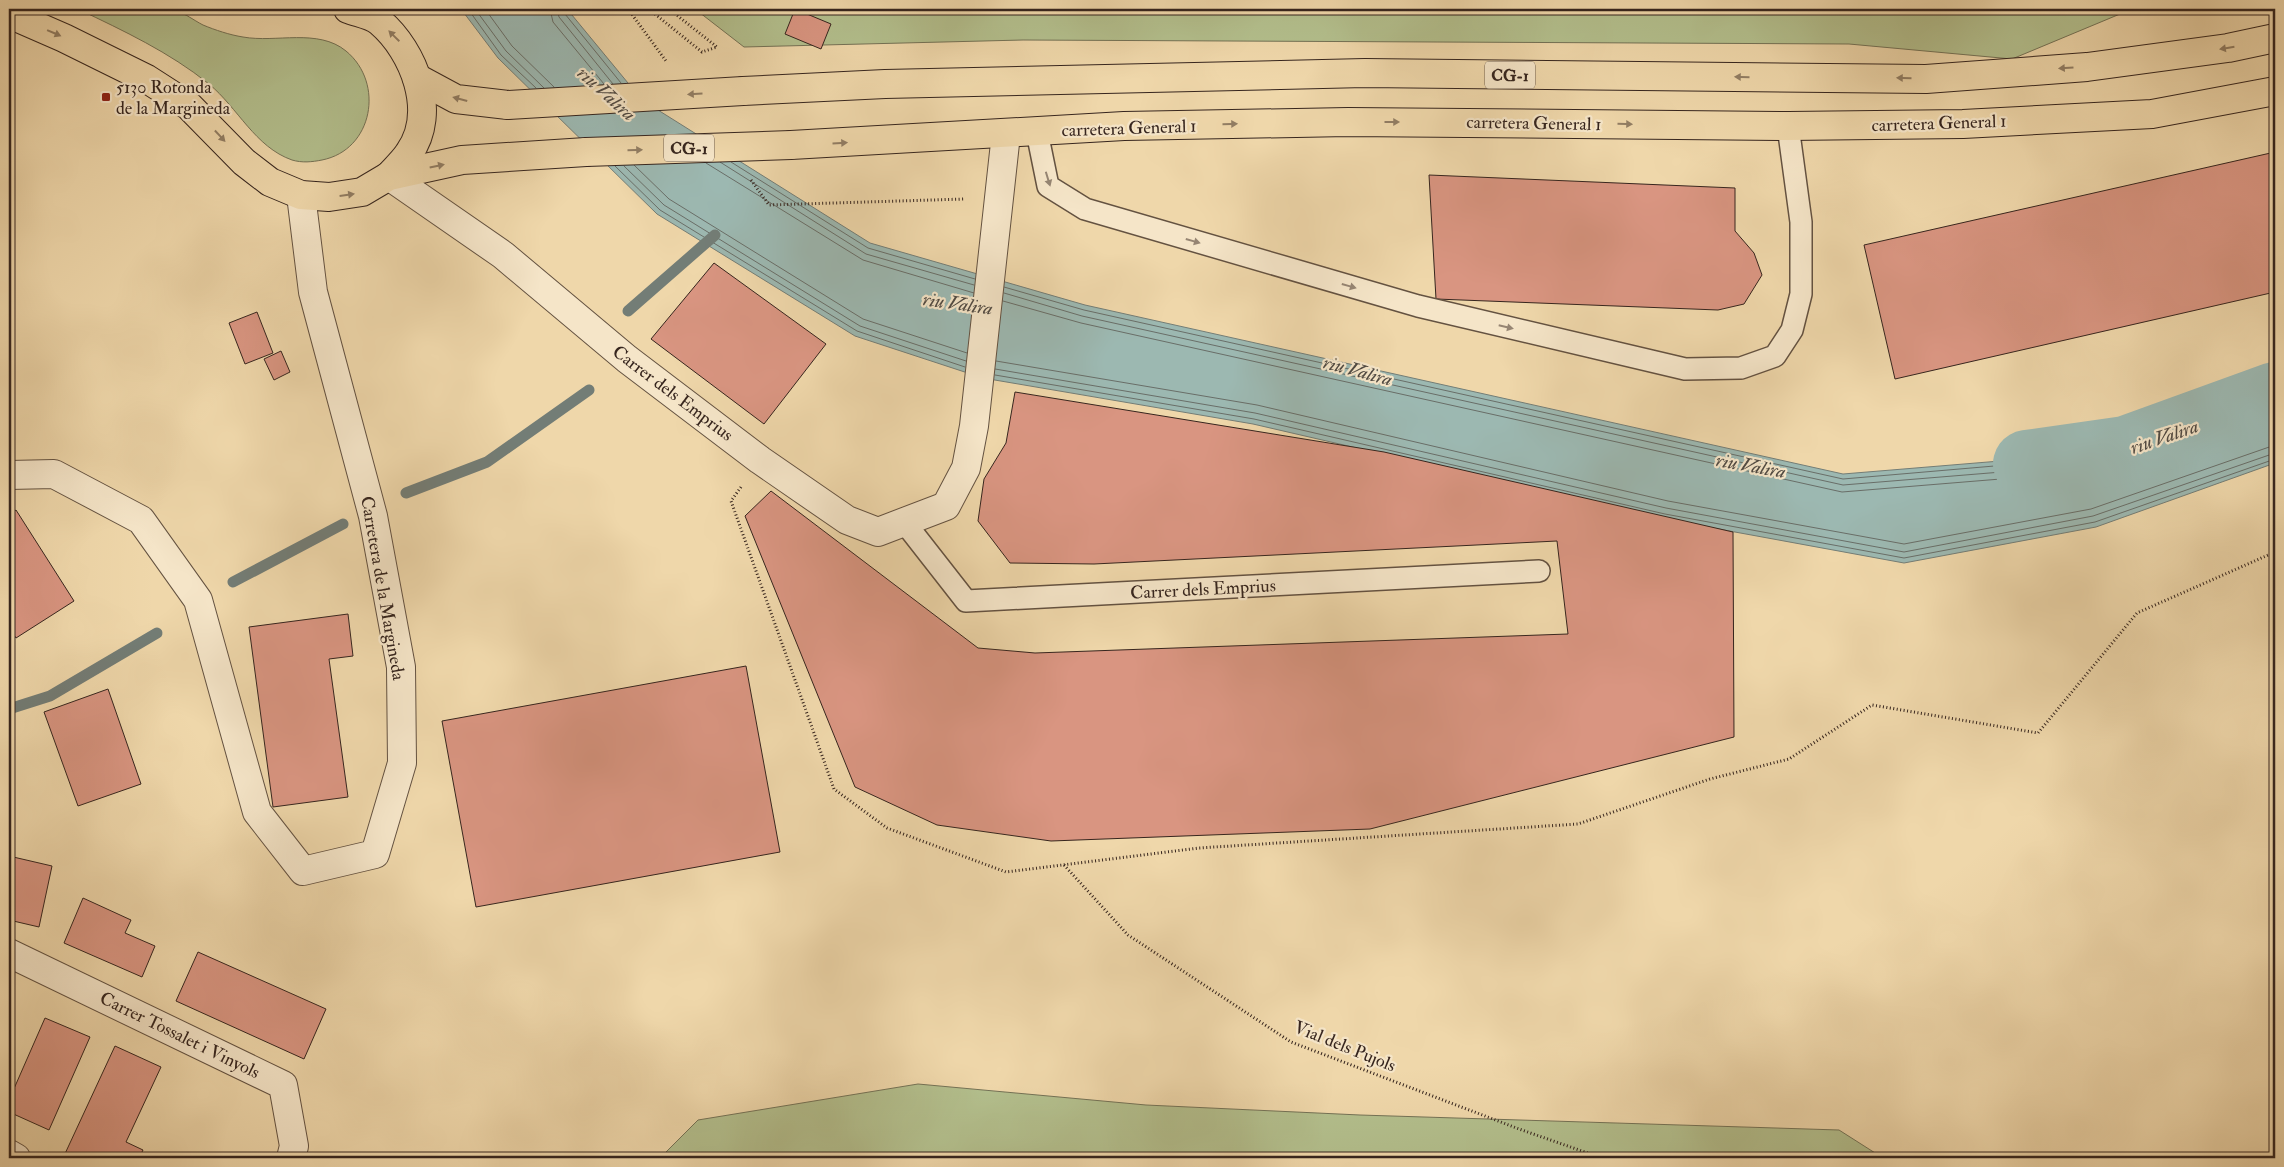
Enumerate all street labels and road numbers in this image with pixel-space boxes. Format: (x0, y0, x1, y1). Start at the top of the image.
road number: CG-1 (1485, 62, 1535, 88)
street label: carretera General 1 (1871, 110, 2007, 137)
street label: carretera General 1 (1466, 111, 1602, 136)
street label: carretera General 1 (1061, 115, 1197, 142)
road number: CG-1 (664, 134, 714, 162)
street label: Carrer dels Emprius (608, 340, 738, 446)
street label: Carretera de la Margineda (355, 494, 410, 683)
street label: Carrer dels Emprius (1130, 574, 1276, 605)
street label: Carrer Tossalet i Vinyols (96, 987, 264, 1084)
street label: Vial dels Pujols (1291, 1016, 1399, 1077)

